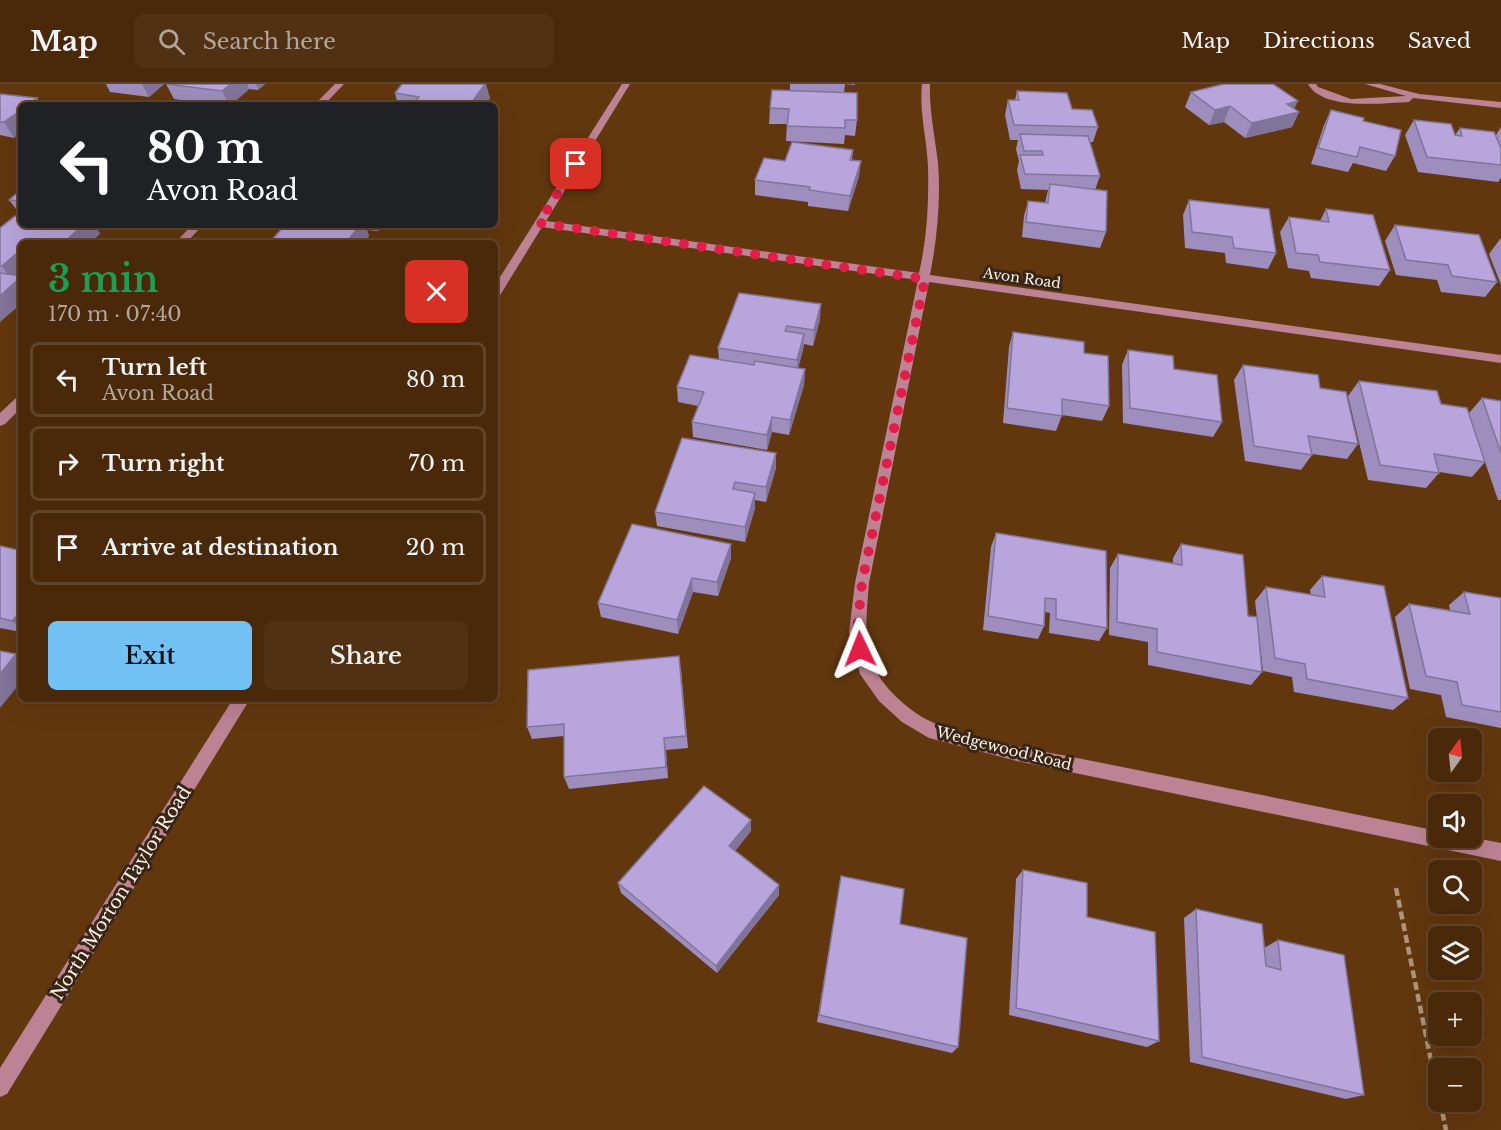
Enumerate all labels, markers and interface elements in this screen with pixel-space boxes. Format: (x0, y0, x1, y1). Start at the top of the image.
search box (134, 14, 554, 68)
text: Map (30, 24, 98, 59)
icon: search (155, 25, 188, 58)
text: Search here (203, 28, 336, 55)
text: Map (1181, 28, 1230, 54)
text: Directions (1263, 28, 1375, 54)
text: Saved (1408, 28, 1471, 54)
text: 80 m (147, 122, 263, 174)
icon: left (48, 126, 126, 204)
pin (550, 138, 601, 189)
icon: arrive (559, 147, 592, 180)
text: Avon Road (147, 174, 298, 207)
text: 3 min (48, 257, 158, 302)
button: close (405, 260, 468, 323)
street label: Avon Road (981, 263, 1063, 292)
text: 170 m · 07:40 (48, 302, 182, 326)
text: Turn left (102, 354, 207, 381)
icon: left (51, 363, 84, 396)
text: 80 m (406, 366, 465, 393)
text: Avon Road (102, 381, 214, 405)
icon: right (51, 447, 84, 480)
text: Turn right (102, 450, 224, 477)
text: 70 m (408, 450, 465, 477)
icon: arrive (51, 531, 84, 564)
text: Arrive at destination (102, 534, 339, 561)
text: 20 m (406, 534, 465, 561)
position arrow (828, 617, 892, 681)
button: Exit (48, 621, 252, 690)
button: Share (264, 621, 468, 690)
street label: Wedgewood Road (933, 722, 1074, 774)
north arrow (1428, 728, 1482, 782)
map controls (1428, 728, 1482, 1112)
street label: North Morton Taylor Road (46, 782, 196, 1004)
button: sound (1428, 794, 1482, 848)
button: search (1428, 860, 1482, 914)
button: layers (1428, 926, 1482, 980)
button: + (1428, 992, 1482, 1046)
button: − (1428, 1058, 1482, 1112)

